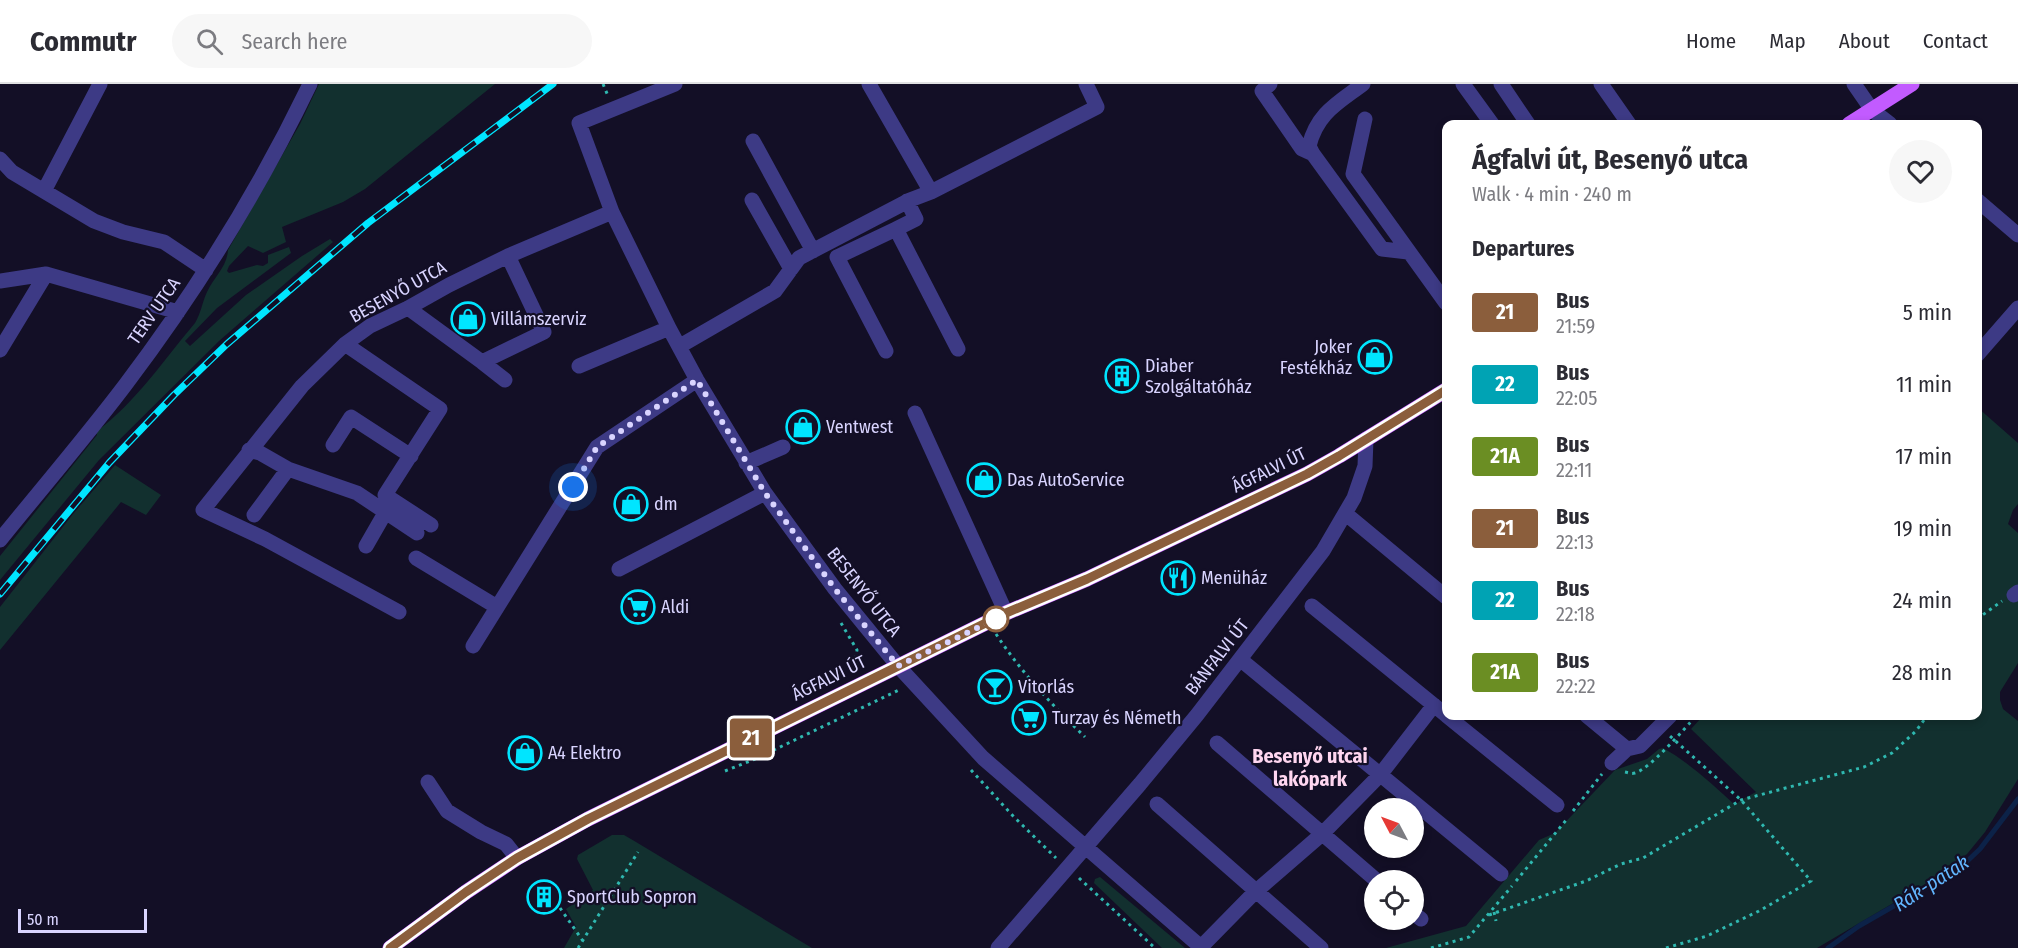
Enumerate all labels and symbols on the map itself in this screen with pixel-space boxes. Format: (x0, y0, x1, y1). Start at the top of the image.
street label: BESENYŐ UTCA (345, 255, 451, 328)
street label: TERV UTCA (123, 273, 185, 349)
shop icon: Villámszerviz (450, 301, 486, 337)
place label: Villámszerviz (491, 308, 586, 330)
place label: Joker Festékház (1280, 336, 1353, 379)
shop icon: Joker Festékház (1357, 339, 1393, 375)
place label: Diaber Szolgáltatóház (1145, 355, 1252, 398)
building icon: Diaber Szolgáltatóház (1104, 358, 1140, 394)
shop icon: Ventwest (785, 409, 821, 445)
place label: Ventwest (826, 416, 893, 438)
street label: ÁGFALVI ÚT (1228, 441, 1310, 497)
shop icon: Das AutoService (966, 462, 1002, 498)
place label: Das AutoService (1007, 469, 1125, 491)
your location (558, 472, 588, 502)
shop icon: dm (613, 486, 649, 522)
place label: dm (654, 493, 678, 515)
street label: BESENYŐ UTCA (822, 542, 907, 641)
restaurant icon: Menüház (1160, 560, 1196, 596)
place label: Menüház (1201, 567, 1267, 589)
supermarket icon: Aldi (620, 589, 656, 625)
place label: Aldi (661, 596, 689, 618)
unlabelled marker (983, 606, 1009, 632)
street label: BÁNFALVI ÚT (1180, 614, 1254, 699)
street label: ÁGFALVI ÚT (788, 649, 870, 705)
bar icon: Vitorlás (977, 669, 1013, 705)
place label: Vitorlás (1018, 676, 1074, 698)
supermarket icon: Turzay és Németh (1011, 700, 1047, 736)
place label: Turzay és Németh (1052, 707, 1182, 729)
line badge: 21 (724, 718, 778, 758)
shop icon: A4 Elektro (507, 735, 543, 771)
place label: A4 Elektro (548, 742, 621, 764)
district label: Besenyő utcai lakópark (1252, 744, 1368, 791)
north arrow (1364, 798, 1424, 858)
water label: Rák-patak (1889, 850, 1973, 916)
building icon: SportClub Sopron (526, 879, 562, 915)
place label: SportClub Sopron (567, 886, 697, 908)
scale bar (18, 906, 147, 934)

